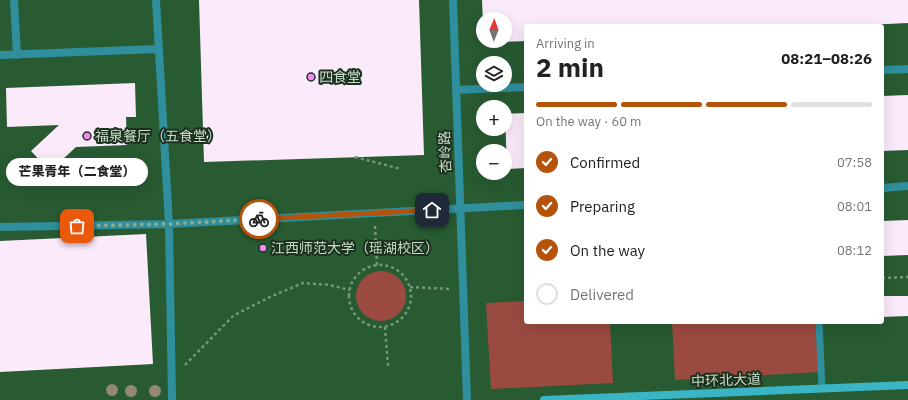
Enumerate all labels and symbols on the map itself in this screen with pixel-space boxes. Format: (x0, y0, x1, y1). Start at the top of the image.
north arrow (476, 12, 512, 48)
place label: 四食堂 (319, 68, 361, 86)
marker: 四食堂 (306, 72, 316, 82)
place label: 福泉餐厅（五食堂） (95, 127, 221, 145)
marker: 福泉餐厅（五食堂） (82, 131, 92, 141)
street label: 杏岭路 (435, 131, 455, 173)
callout: 芒果青年（二食堂） (6, 158, 148, 186)
pin (415, 193, 449, 227)
courier (239, 199, 279, 239)
pin (60, 209, 94, 243)
place label: 江西师范大学（瑶湖校区） (271, 239, 439, 257)
marker: 江西师范大学（瑶湖校区） (258, 243, 268, 253)
street label: 中环北大道 (691, 370, 761, 390)

